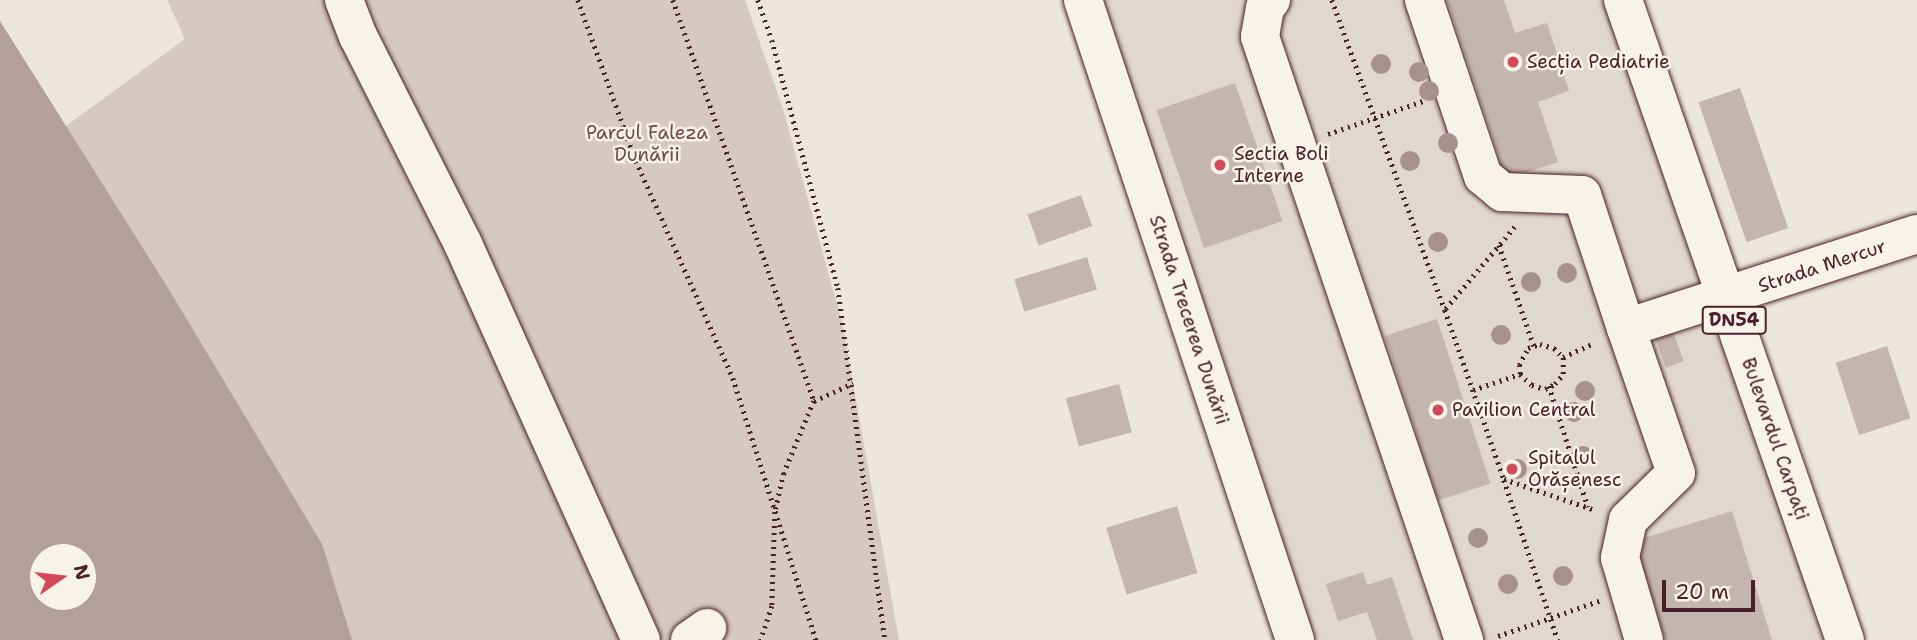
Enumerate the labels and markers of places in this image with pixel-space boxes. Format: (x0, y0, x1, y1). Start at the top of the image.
place label: Secția Pediatrie (1527, 51, 1670, 73)
marker: Secția Pediatrie (1505, 54, 1521, 70)
place label: Sectia Boli Interne (1234, 143, 1329, 187)
marker: Sectia Boli Interne (1212, 157, 1228, 173)
place label: Pavilion Central (1452, 399, 1595, 421)
marker: Pavilion Central (1430, 402, 1446, 418)
place label: Spitalul Orășenesc (1528, 447, 1622, 491)
marker: Spitalul Orășenesc (1502, 459, 1522, 479)

